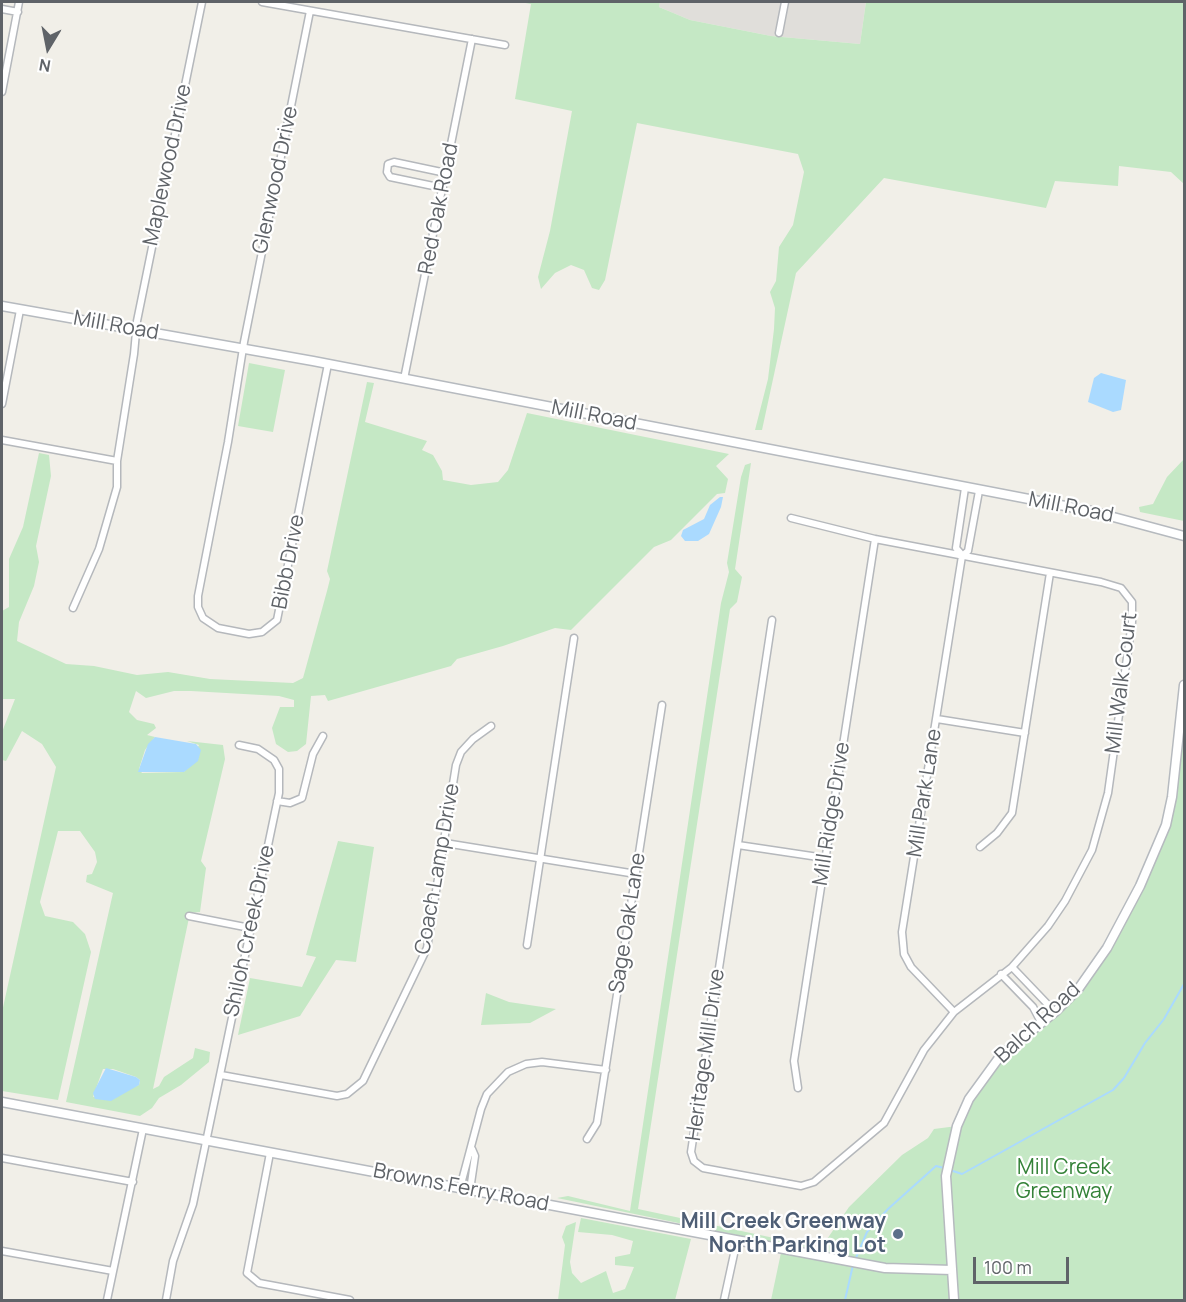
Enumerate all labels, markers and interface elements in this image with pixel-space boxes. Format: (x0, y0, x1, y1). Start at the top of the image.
north arrow (18, 18, 78, 78)
text: N (37, 54, 52, 78)
street label: Maplewood Drive (139, 82, 197, 248)
street label: Glenwood Drive (248, 104, 304, 256)
street label: Red Oak Road (414, 141, 464, 277)
street label: Mill Road (71, 306, 161, 346)
street label: Mill Road (549, 395, 639, 437)
street label: Mill Road (1026, 487, 1116, 529)
street label: Bibb Drive (267, 513, 311, 611)
street label: Mill Walk Court (1101, 611, 1143, 755)
street label: Mill Park Lane (902, 727, 948, 859)
street label: Mill Ridge Drive (808, 740, 856, 888)
street label: Coach Lamp Drive (411, 781, 465, 957)
street label: Shiloh Creek Drive (219, 843, 281, 1019)
street label: Sage Oak Lane (604, 851, 652, 995)
street label: Heritage Mill Drive (681, 967, 731, 1143)
street label: Balch Road (990, 977, 1086, 1069)
park label: Mill Creek Greenway (1016, 1155, 1112, 1205)
street label: Browns Ferry Road (371, 1159, 551, 1217)
place label: Mill Creek Greenway North Parking Lot (681, 1209, 886, 1259)
marker: Mill Creek Greenway North Parking Lot (891, 1227, 905, 1241)
scale bar (976, 1245, 1072, 1283)
text: 100 m (984, 1255, 1032, 1279)

